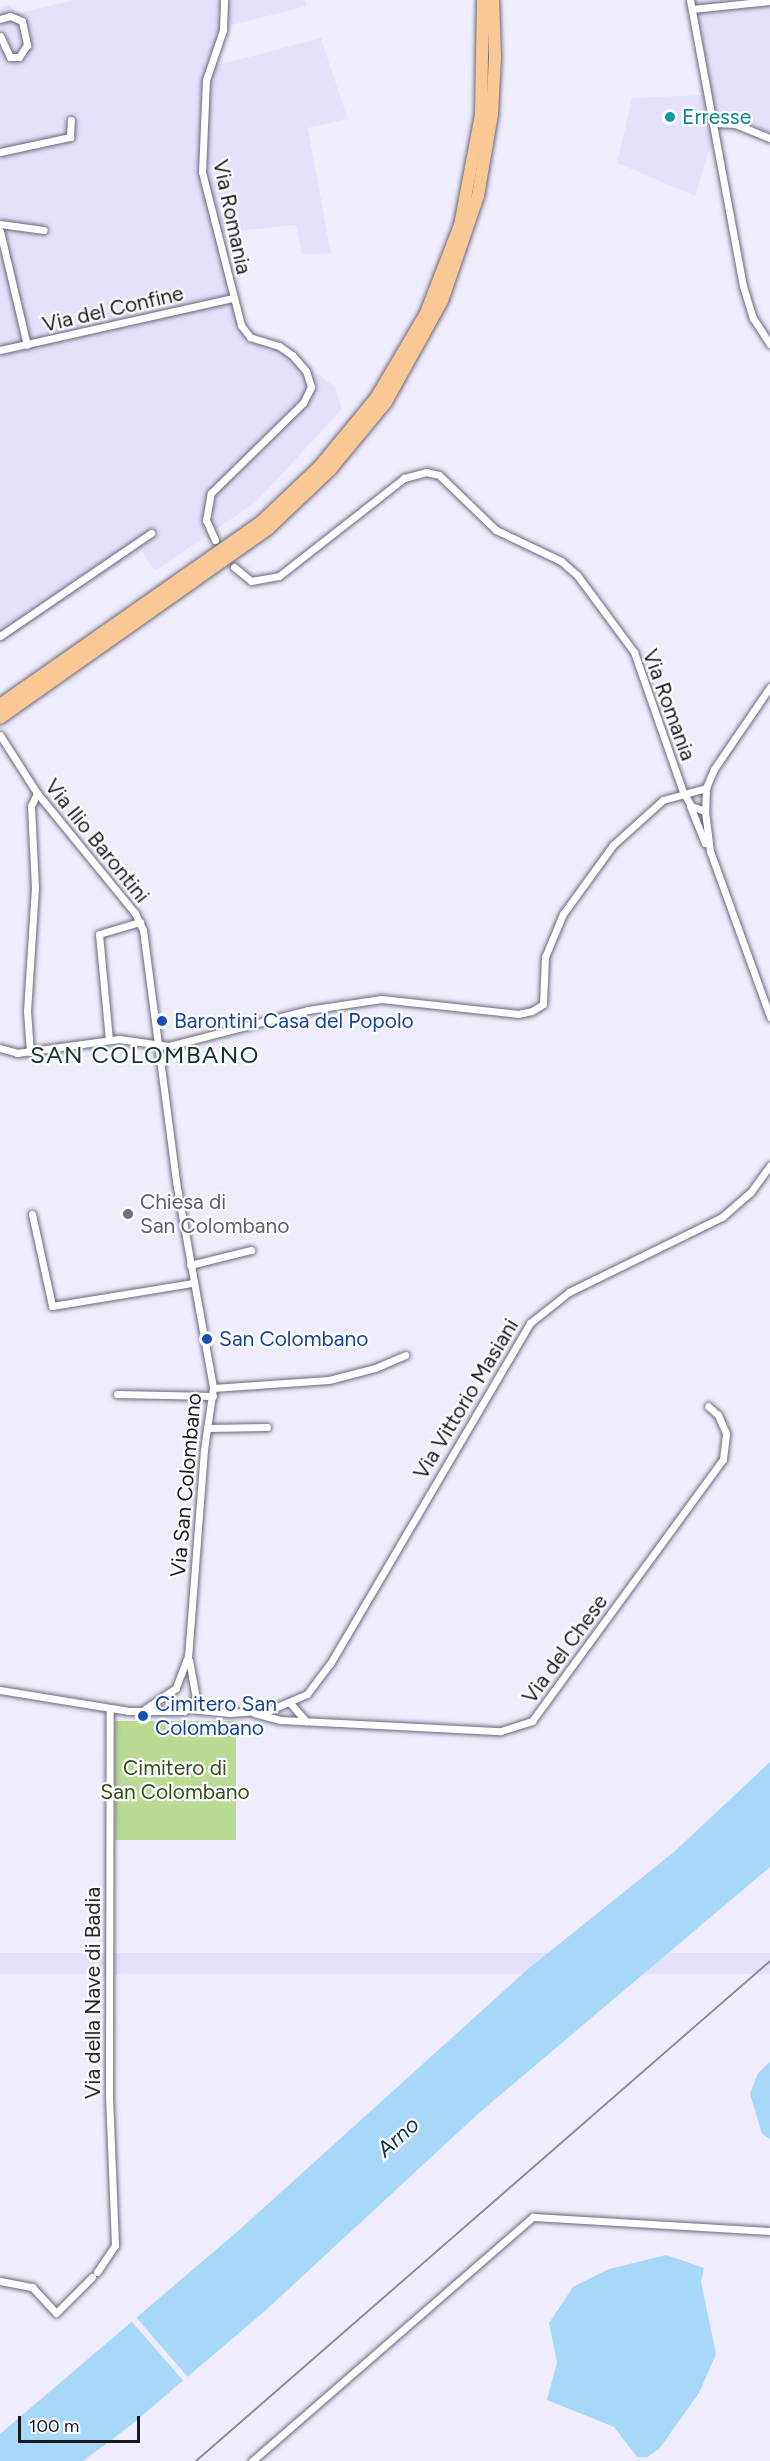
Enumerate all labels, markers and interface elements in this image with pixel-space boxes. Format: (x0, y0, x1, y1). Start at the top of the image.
place label: Erresse (682, 104, 751, 130)
marker: Erresse (663, 110, 677, 124)
street label: Via Romania (208, 157, 256, 277)
street label: Via del Confine (40, 281, 186, 337)
street label: Via Romania (637, 646, 701, 764)
street label: Via Ilio Barontini (39, 774, 155, 908)
place label: Barontini Casa del Popolo (174, 1008, 414, 1034)
marker: Barontini Casa del Popolo (155, 1014, 169, 1028)
district label: SAN COLOMBANO (30, 1041, 260, 1069)
place label: Chiesa di San Colombano (140, 1189, 289, 1239)
marker: Chiesa di San Colombano (121, 1207, 135, 1221)
street label: Via Vittorio Masiani (408, 1314, 524, 1484)
place label: San Colombano (219, 1326, 368, 1352)
marker: San Colombano (200, 1332, 214, 1346)
street label: Via San Colombano (165, 1392, 207, 1578)
street label: Via del Chese (517, 1590, 613, 1708)
place label: Cimitero San Colombano (155, 1691, 277, 1741)
marker: Cimitero San Colombano (136, 1709, 150, 1723)
park label: Cimitero di San Colombano (100, 1755, 250, 1805)
street label: Via della Nave di Badia (80, 1887, 106, 2099)
water label: Arno (372, 2111, 424, 2163)
scale bar (21, 2404, 142, 2442)
text: 100 m (29, 2415, 79, 2437)

